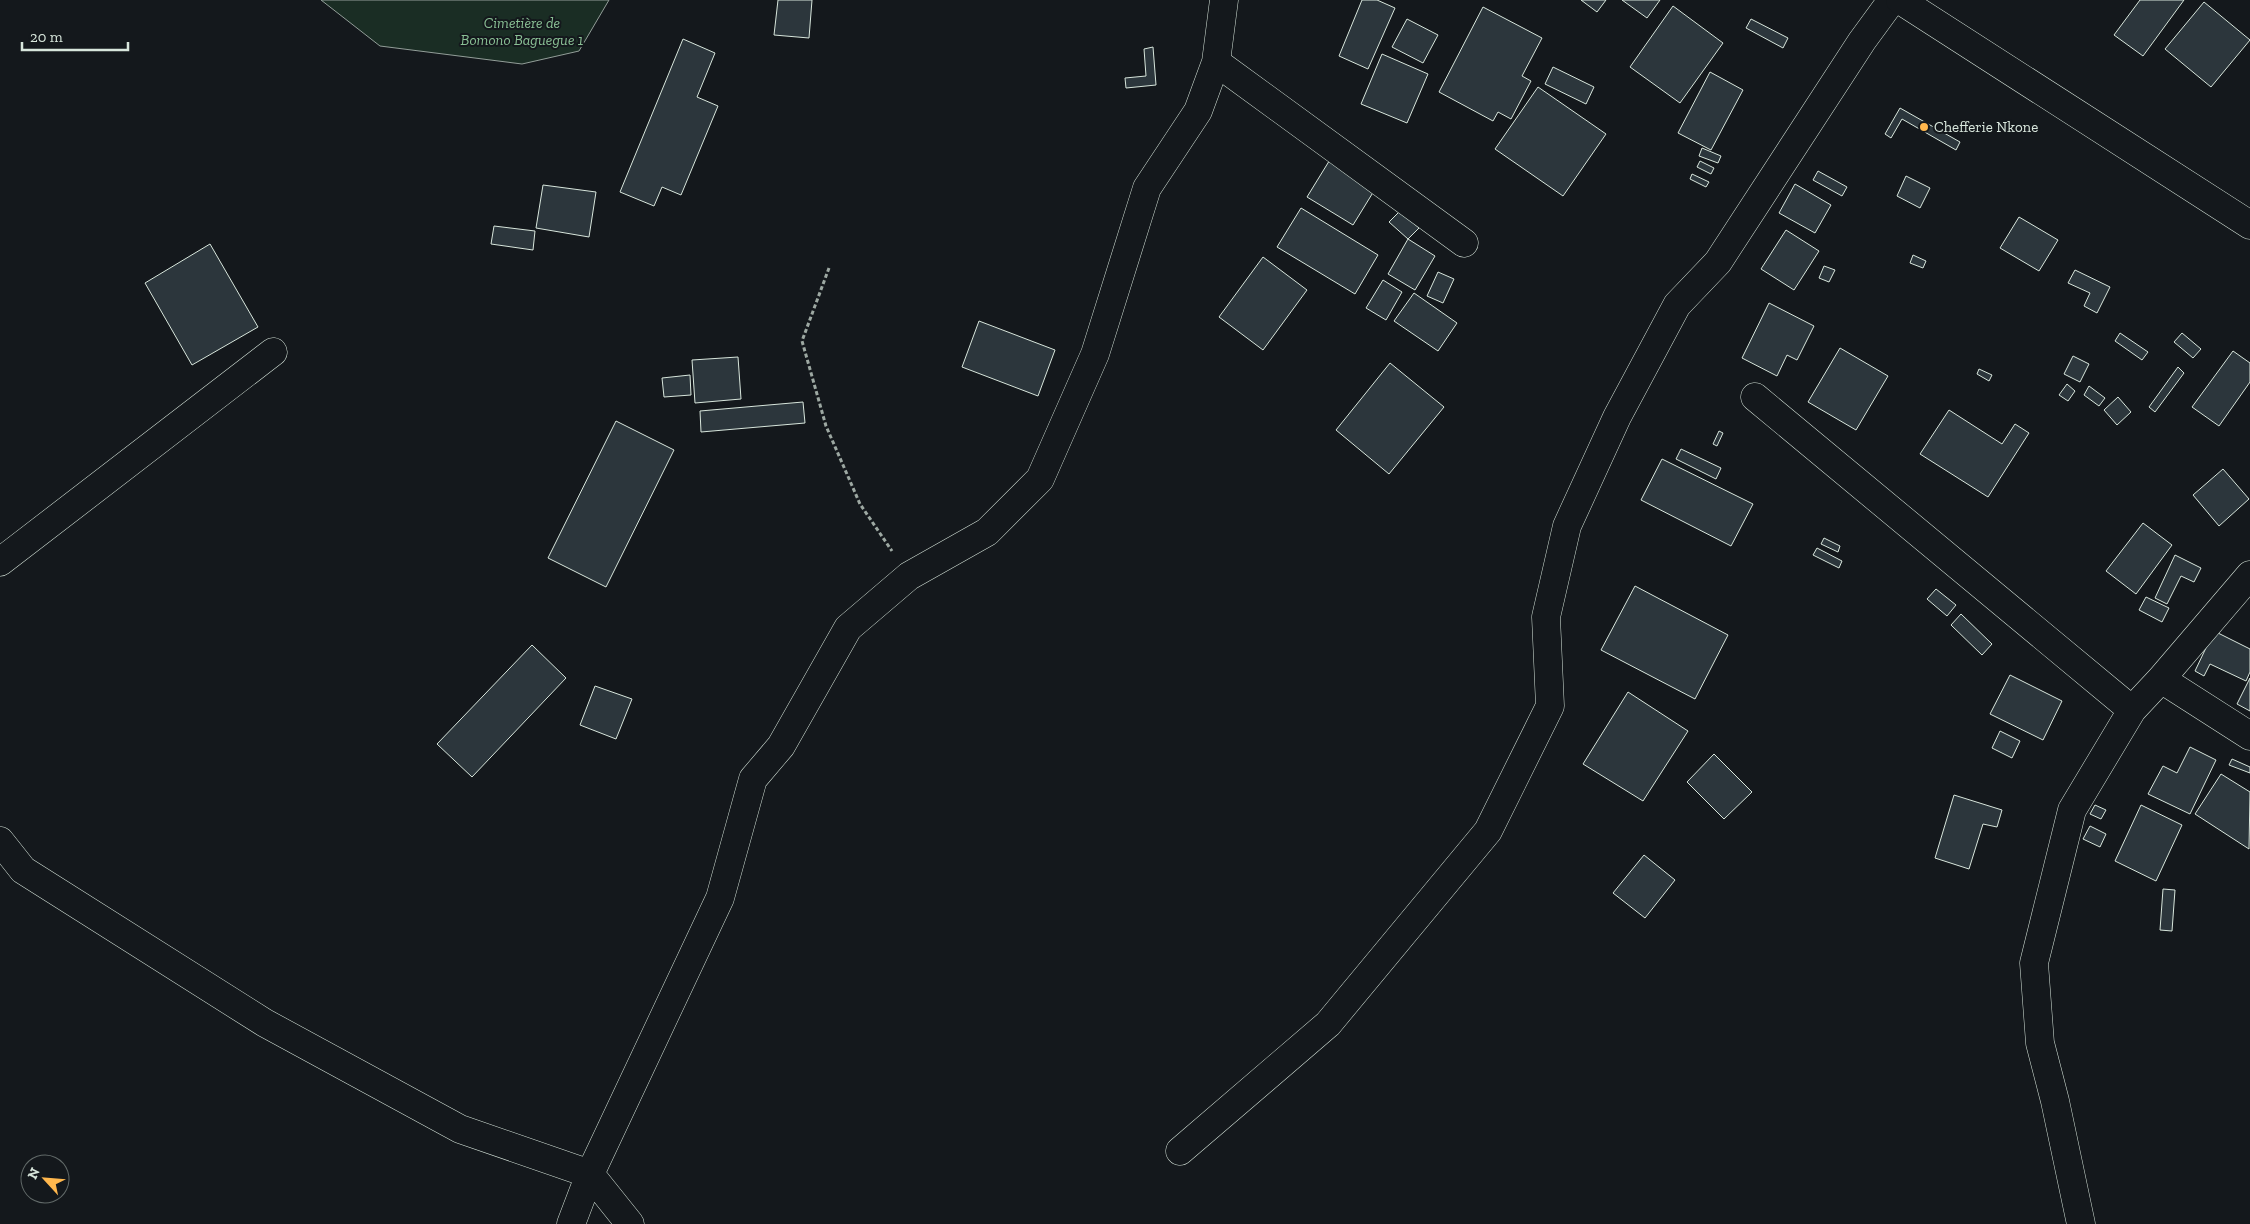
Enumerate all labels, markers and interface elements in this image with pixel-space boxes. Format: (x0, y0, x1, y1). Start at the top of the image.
park label: Cimetière de Bomono Baguegue 1 (461, 14, 584, 49)
scale bar (22, 20, 129, 52)
text: 20 m (30, 28, 63, 46)
place label: Chefferie Nkone (1934, 118, 2038, 136)
marker: Chefferie Nkone (1918, 121, 1930, 133)
north arrow (20, 1154, 70, 1204)
text: N (24, 1165, 44, 1182)

